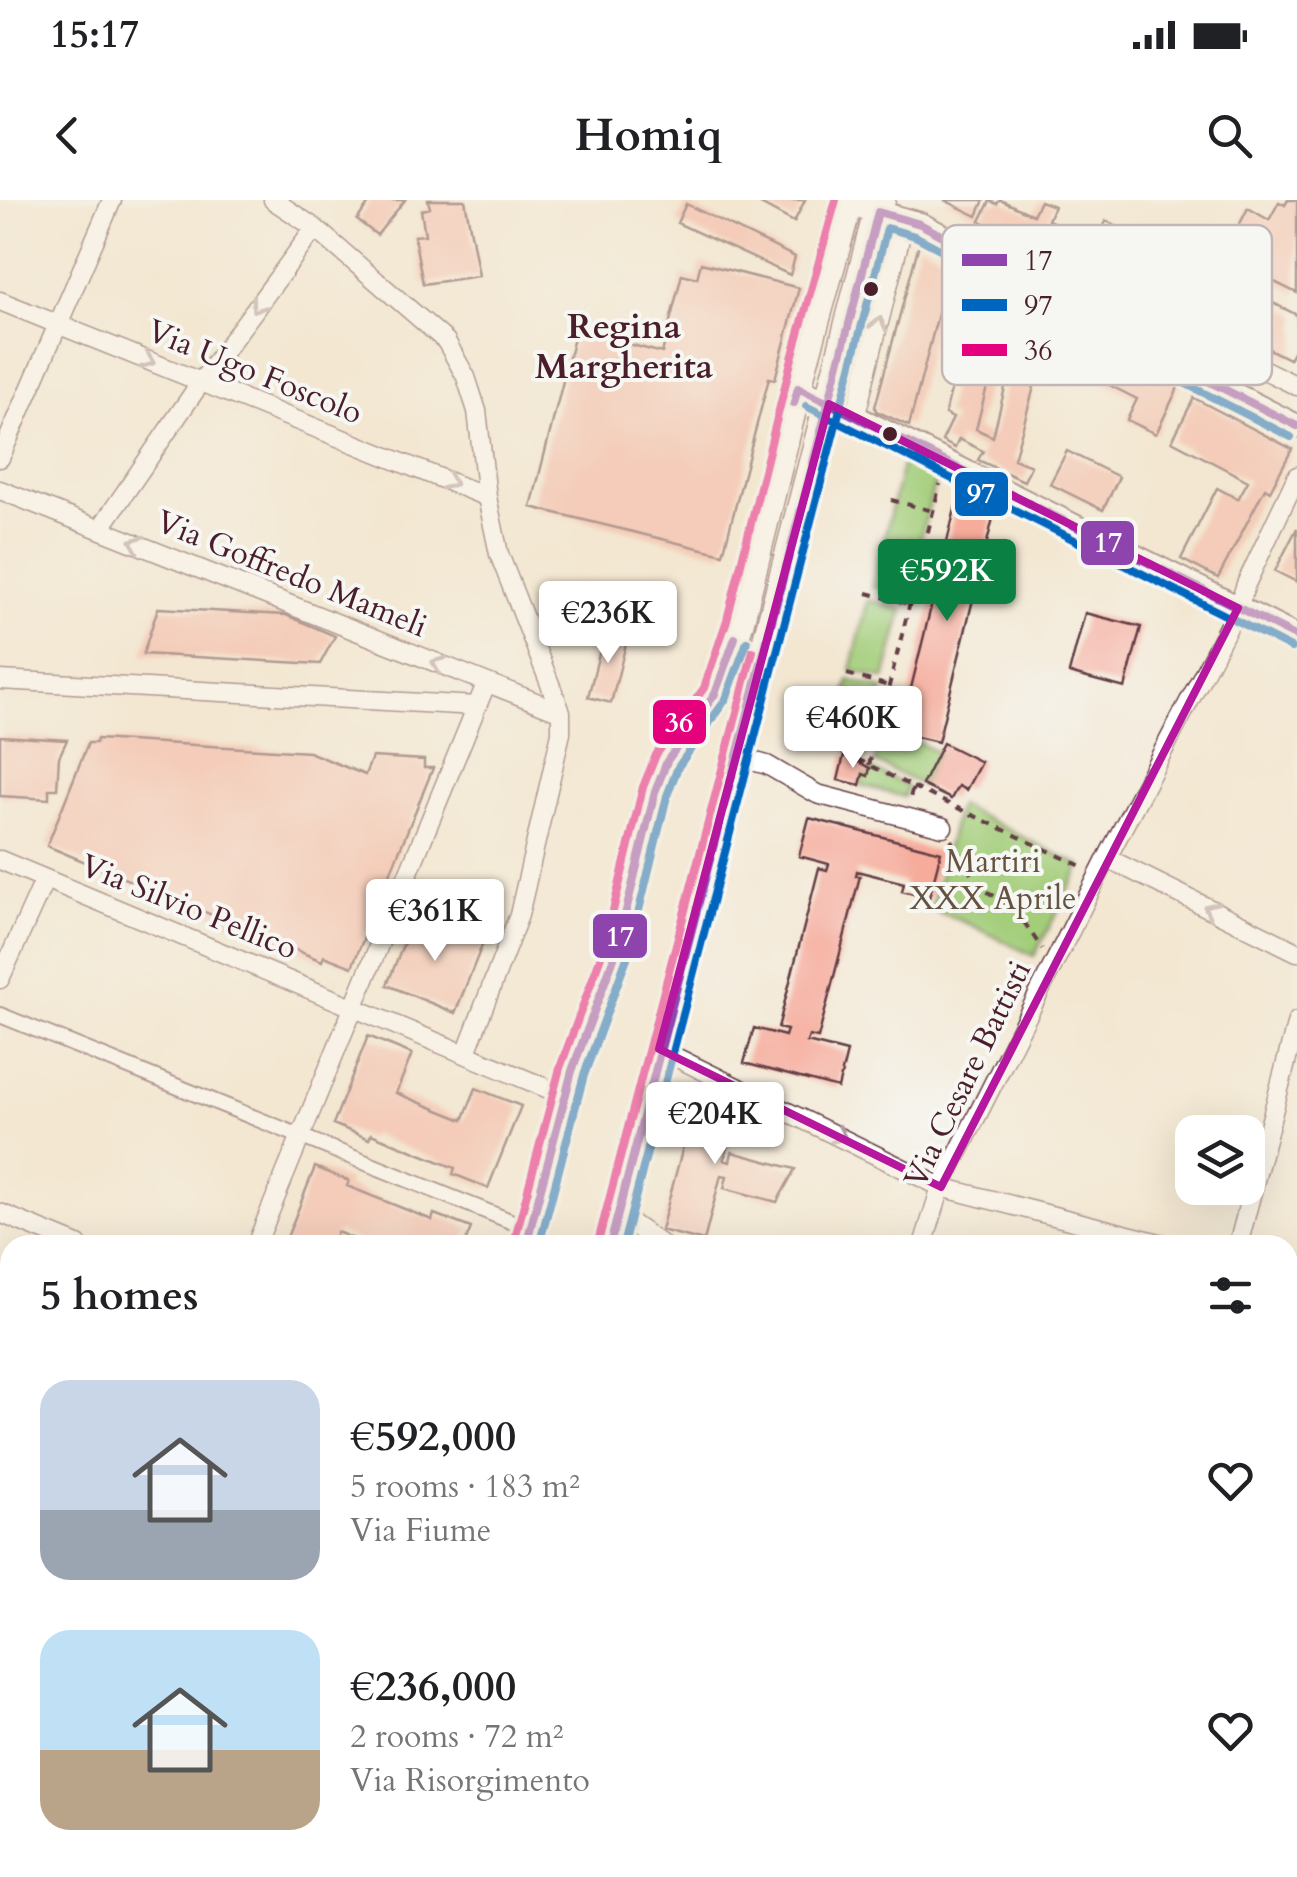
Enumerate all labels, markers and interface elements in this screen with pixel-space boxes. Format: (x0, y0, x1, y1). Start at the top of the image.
text: 15:17 (50, 9, 139, 61)
text: Homiq (575, 105, 722, 166)
icon: back (40, 108, 95, 163)
icon: search (1202, 108, 1257, 163)
legend (942, 225, 1272, 385)
text: 17 (1024, 242, 1053, 280)
unlabelled marker (861, 279, 881, 299)
text: 97 (1024, 287, 1053, 325)
one-way arrow (251, 295, 268, 313)
district label: Regina Margherita (535, 303, 713, 391)
street label: Via Ugo Foscolo (140, 309, 369, 435)
one-way arrow (867, 316, 888, 333)
text: 36 (1024, 332, 1053, 370)
one-way arrow (138, 349, 156, 369)
unlabelled marker (880, 424, 900, 444)
line badge: 97 (953, 470, 1010, 518)
one-way arrow (440, 471, 457, 491)
text: 97 (967, 475, 995, 513)
street label: Via Goffredo Mameli (150, 499, 434, 648)
line badge: 17 (1079, 519, 1136, 567)
text: 17 (1094, 524, 1122, 562)
one-way arrow (128, 535, 146, 555)
pin: €592K (877, 539, 1017, 624)
text: €592K (900, 549, 994, 593)
pin: €236K (538, 581, 678, 666)
text: €236K (561, 591, 655, 635)
one-way arrow (430, 656, 447, 676)
pin: €460K (783, 686, 923, 771)
text: €460K (806, 696, 900, 740)
line badge: 36 (651, 698, 708, 746)
text: 36 (665, 704, 693, 742)
park label: Martiri XXX Aprile (909, 840, 1077, 921)
street label: Via Silvio Pellico (74, 843, 303, 970)
pin: €361K (365, 879, 505, 964)
text: €361K (388, 889, 482, 933)
one-way arrow (1202, 902, 1220, 921)
line badge: 17 (591, 912, 649, 960)
text: 17 (606, 918, 634, 956)
street label: Via Cesare Battisti (894, 953, 1042, 1195)
pin: €204K (645, 1082, 785, 1167)
text: €204K (668, 1092, 762, 1136)
map controls (1175, 1115, 1265, 1205)
button: layers (1175, 1115, 1265, 1205)
one-way arrow (829, 1124, 847, 1144)
text: 5 homes (40, 1267, 198, 1324)
icon: filters (1203, 1268, 1258, 1323)
text: €592,000 (350, 1408, 516, 1465)
icon: home (120, 1420, 240, 1540)
icon: heart (1203, 1453, 1258, 1508)
text: 5 rooms · 183 m² (350, 1465, 580, 1509)
text: Via Fiume (350, 1509, 491, 1553)
text: €236,000 (350, 1658, 516, 1715)
icon: home (120, 1670, 240, 1790)
icon: heart (1203, 1703, 1258, 1758)
text: 2 rooms · 72 m² (350, 1715, 563, 1759)
text: Via Risorgimento (350, 1759, 590, 1803)

